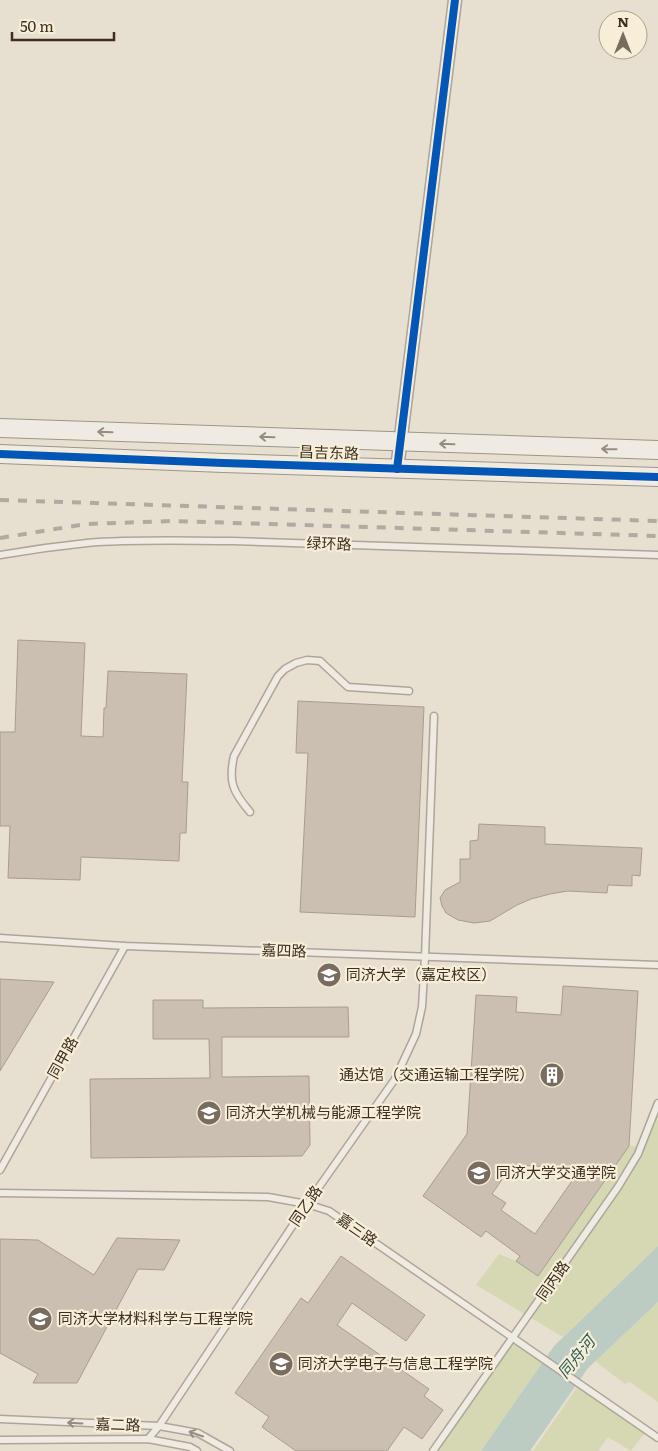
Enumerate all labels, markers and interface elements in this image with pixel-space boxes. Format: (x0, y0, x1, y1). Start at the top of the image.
scale bar (12, 10, 115, 42)
north arrow (598, 10, 648, 60)
text: N (617, 11, 629, 31)
text: 50 m (20, 14, 54, 37)
one-way arrow (97, 427, 113, 436)
one-way arrow (259, 432, 276, 442)
street label: 昌吉东路 (299, 439, 359, 464)
one-way arrow (439, 439, 456, 449)
one-way arrow (602, 444, 618, 454)
street label: 绿环路 (306, 530, 352, 555)
street label: 嘉四路 (261, 937, 307, 962)
school or university icon: 同济大学（嘉定校区） (316, 962, 342, 988)
place label: 同济大学（嘉定校区） (346, 962, 496, 985)
street label: 同甲路 (41, 1032, 83, 1083)
place label: 通达馆（交通运输工程学院） (339, 1062, 534, 1085)
building icon: 通达馆（交通运输工程学院） (539, 1062, 565, 1088)
school or university icon: 同济大学机械与能源工程学院 (196, 1100, 222, 1126)
place label: 同济大学机械与能源工程学院 (226, 1100, 421, 1123)
school or university icon: 同济大学交通学院 (466, 1160, 492, 1186)
place label: 同济大学交通学院 (496, 1160, 616, 1183)
street label: 同乙路 (283, 1180, 327, 1230)
street label: 嘉三路 (333, 1206, 383, 1251)
street label: 同丙路 (529, 1255, 574, 1305)
school or university icon: 同济大学材料科学与工程学院 (27, 1306, 53, 1332)
place label: 同济大学材料科学与工程学院 (58, 1306, 253, 1329)
water label: 同舟河 (551, 1328, 602, 1383)
school or university icon: 同济大学电子与信息工程学院 (268, 1351, 294, 1377)
place label: 同济大学电子与信息工程学院 (298, 1351, 493, 1374)
street label: 嘉二路 (95, 1411, 141, 1436)
one-way arrow (68, 1418, 84, 1428)
one-way arrow (189, 1429, 204, 1438)

